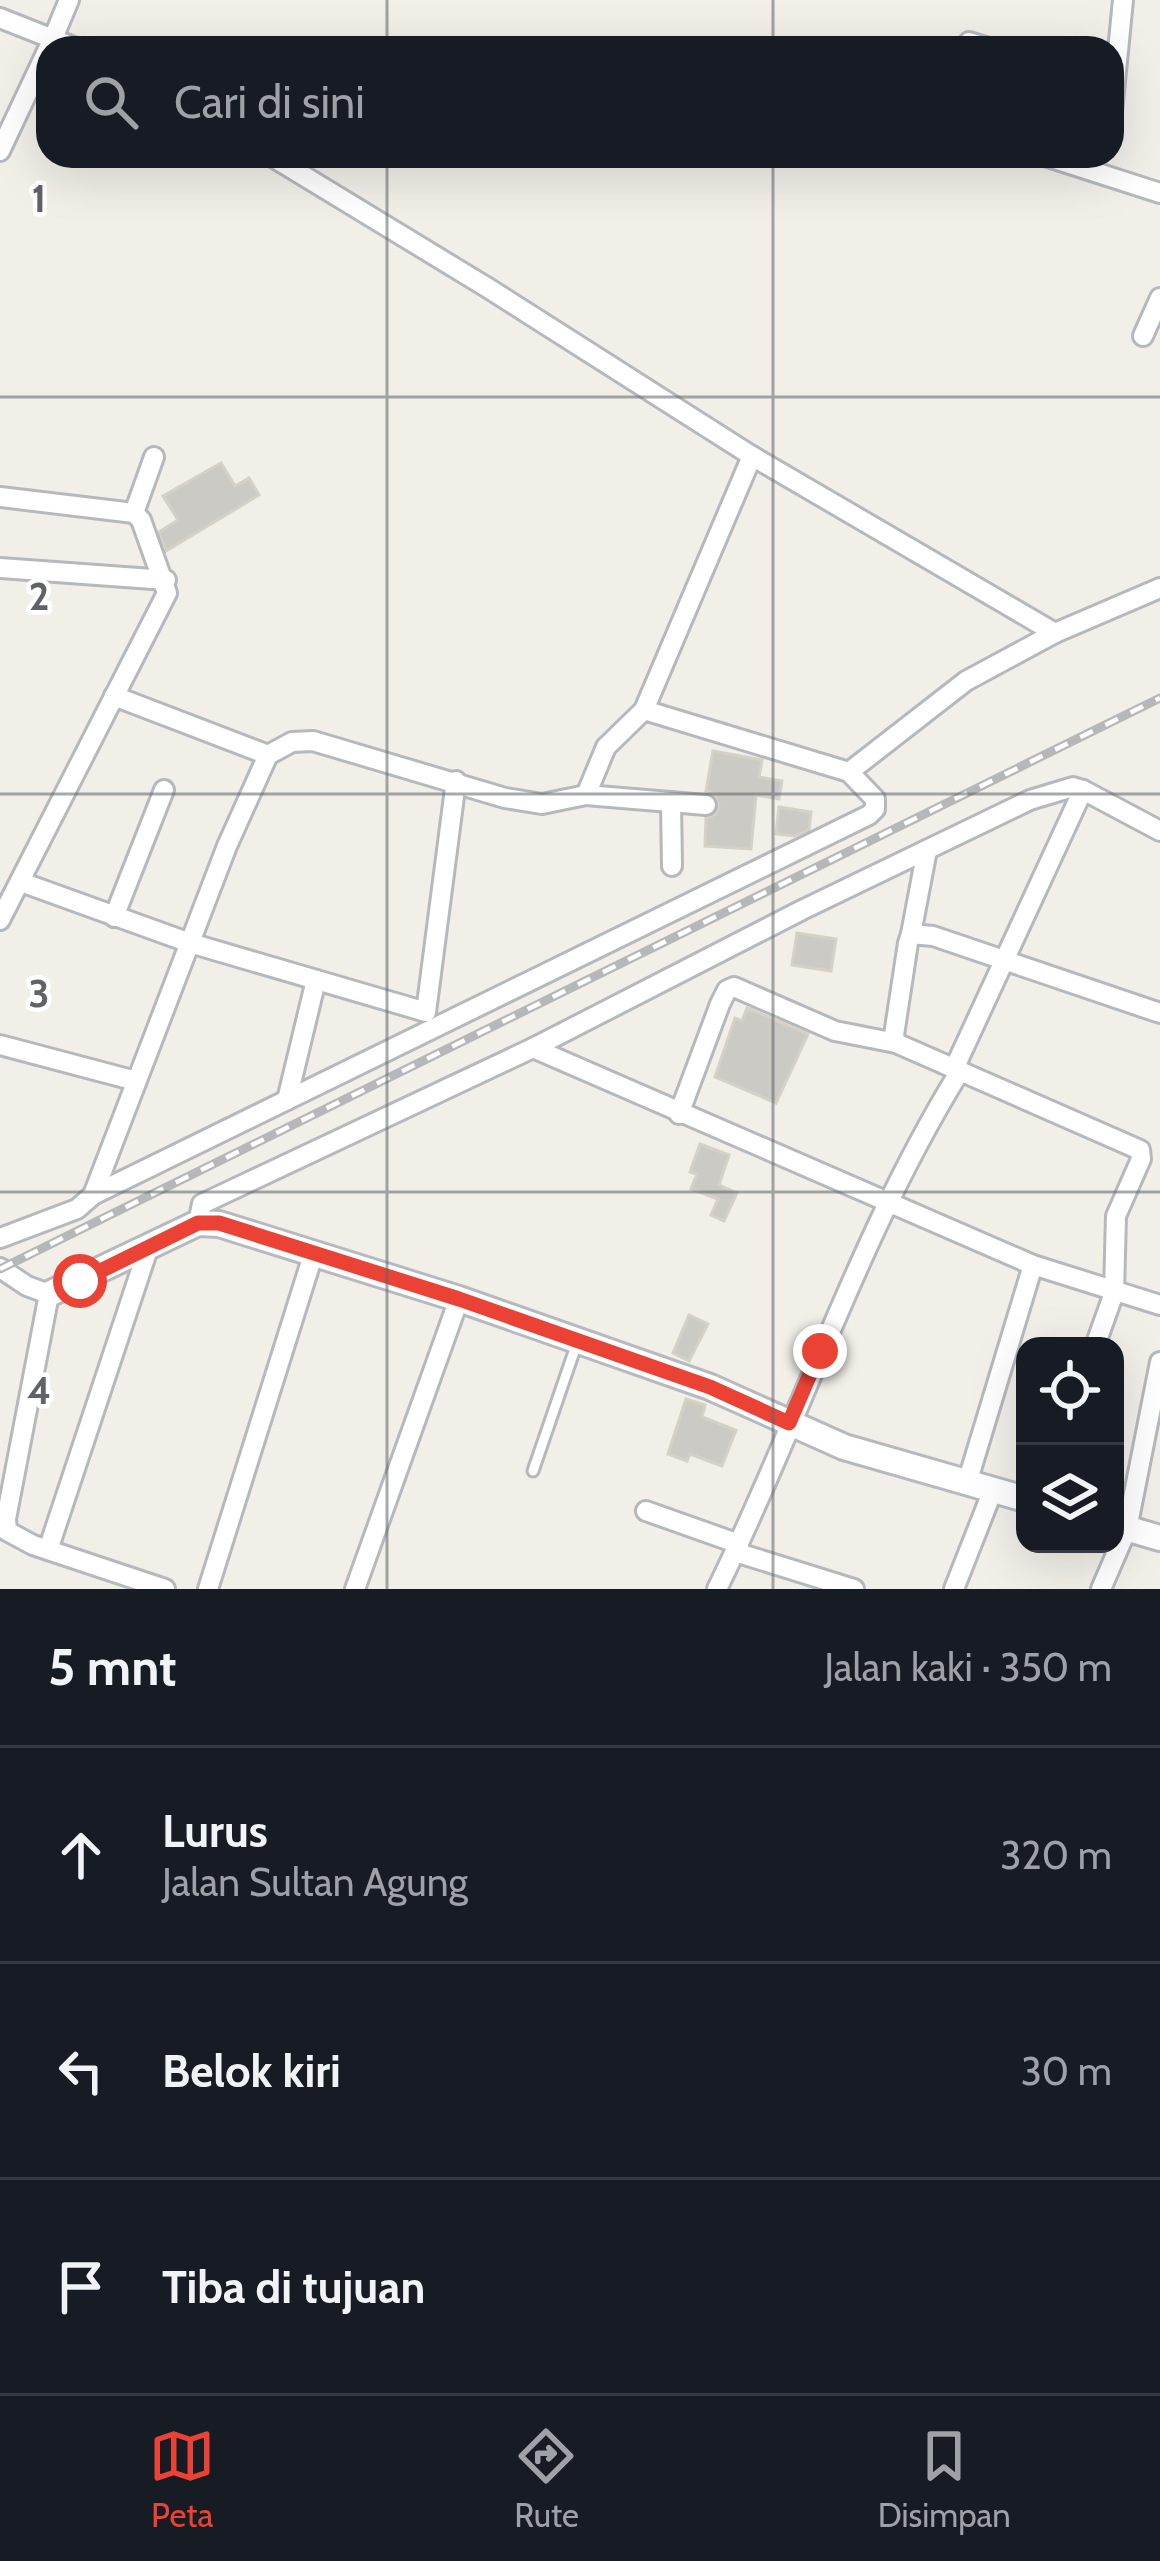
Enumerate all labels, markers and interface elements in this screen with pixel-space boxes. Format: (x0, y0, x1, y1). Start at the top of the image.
search box (36, 36, 1124, 168)
icon: search (78, 69, 144, 135)
text: Cari di sini (174, 75, 365, 129)
text: 1 (32, 174, 46, 222)
text: 2 (29, 572, 49, 620)
text: 3 (28, 969, 50, 1017)
route start (53, 1254, 107, 1308)
route end (793, 1324, 847, 1378)
map controls (1016, 1337, 1124, 1553)
button: locate (1016, 1337, 1124, 1445)
text: 4 (27, 1366, 51, 1414)
button: layers (1016, 1445, 1124, 1553)
text: 5 mnt (48, 1636, 177, 1698)
text: Jalan kaki · 350 m (824, 1643, 1112, 1691)
text: Lurus (162, 1804, 268, 1858)
icon: ahead (48, 1822, 114, 1888)
text: 320 m (1000, 1831, 1112, 1879)
text: Jalan Sultan Agung (162, 1858, 468, 1906)
icon: left (48, 2038, 114, 2104)
text: Belok kiri (162, 2044, 341, 2098)
text: 30 m (1021, 2047, 1112, 2095)
icon: arrive (48, 2254, 114, 2320)
text: Tiba di tujuan (162, 2260, 425, 2314)
tab: Peta (149, 2423, 215, 2535)
tab: Rute (513, 2423, 579, 2535)
tab: Disimpan (878, 2423, 1011, 2535)

